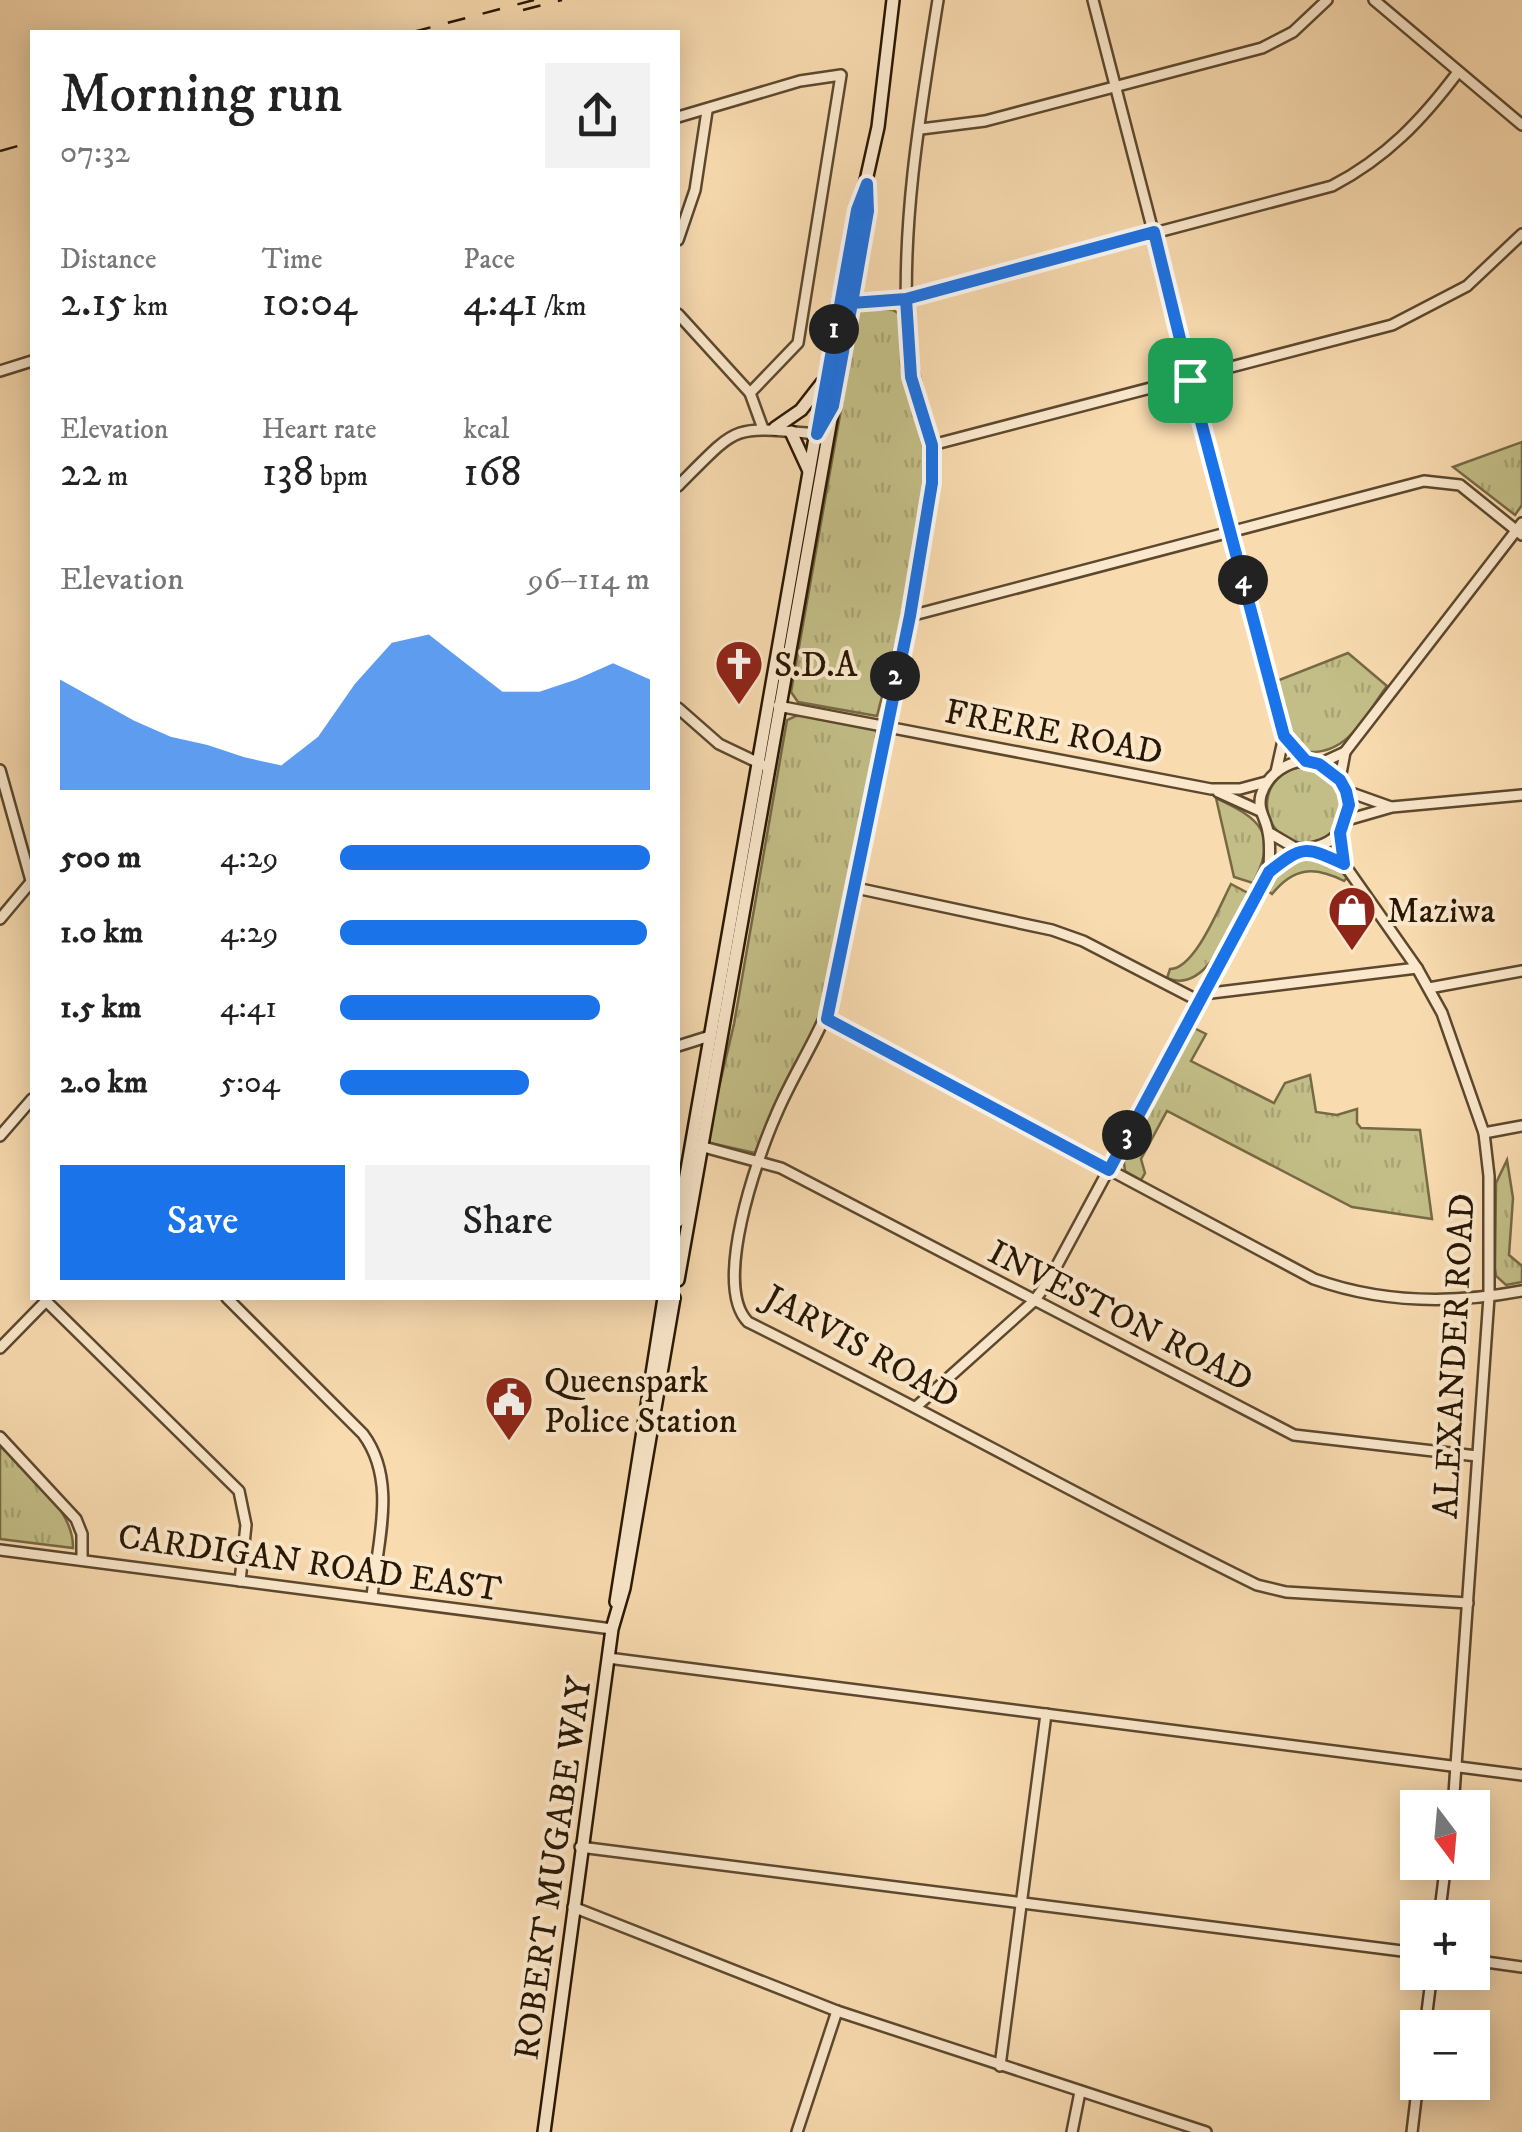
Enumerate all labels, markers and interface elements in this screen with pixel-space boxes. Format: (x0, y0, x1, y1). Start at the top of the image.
text: Morning run (60, 61, 342, 130)
button: share (545, 63, 650, 168)
text: 07:32 (60, 133, 130, 173)
text: Distance (60, 242, 156, 277)
text: Time (262, 242, 322, 277)
text: Pace (463, 242, 515, 277)
text: 2.15 (60, 277, 127, 329)
text: 10:04 (262, 277, 357, 329)
text: 4:41 (463, 277, 538, 329)
text: km (127, 289, 168, 324)
text: /km (538, 289, 587, 324)
pin: 1 (809, 304, 859, 354)
text: 1 (829, 311, 839, 346)
pin (1148, 338, 1233, 423)
icon: arrive (1163, 353, 1218, 408)
text: Elevation (60, 412, 168, 447)
text: Heart rate (262, 412, 377, 447)
text: kcal (463, 412, 509, 447)
text: 22 (60, 447, 101, 499)
text: 138 (262, 447, 314, 499)
text: 168 (463, 447, 521, 499)
text: m (101, 459, 128, 494)
text: bpm (314, 459, 368, 494)
pin: 4 (1218, 555, 1268, 605)
text: Elevation (60, 560, 184, 600)
text: 96–114 m (528, 560, 650, 600)
text: 4 (1235, 562, 1251, 597)
church icon: S.D.A (713, 638, 765, 706)
place label: S.D.A (774, 644, 858, 688)
pin: 2 (870, 651, 920, 701)
text: 2 (888, 658, 902, 693)
street label: FRERE ROAD (941, 690, 1166, 776)
text: 500 m (60, 838, 141, 878)
text: 4:29 (220, 838, 278, 878)
shop icon: Maziwa (1326, 884, 1378, 952)
place label: Maziwa (1387, 890, 1495, 934)
text: 1.0 km (60, 913, 143, 953)
text: 4:29 (220, 913, 278, 953)
text: 1.5 km (60, 988, 142, 1028)
text: 4:41 (220, 988, 277, 1028)
text: 2.0 km (60, 1063, 148, 1103)
text: 5:04 (220, 1063, 280, 1103)
pin: 3 (1102, 1110, 1152, 1160)
text: 3 (1122, 1117, 1132, 1152)
button: Save (60, 1165, 345, 1280)
button: Share (365, 1165, 650, 1280)
street label: ALEXANDER ROAD (1425, 1192, 1485, 1520)
street label: INVESTON ROAD (980, 1231, 1260, 1403)
street label: JARVIS ROAD (753, 1275, 966, 1420)
place label: Queenspark Police Station (544, 1360, 737, 1444)
public building icon: Queenspark Police Station (483, 1374, 535, 1442)
street label: CARDIGAN ROAD EAST (115, 1515, 505, 1613)
street label: ROBERT MUGABE WAY (505, 1673, 603, 2063)
north arrow (1400, 1790, 1490, 1880)
map controls (1400, 1790, 1490, 2100)
button: + (1400, 1900, 1490, 1990)
button: − (1400, 2010, 1490, 2100)

